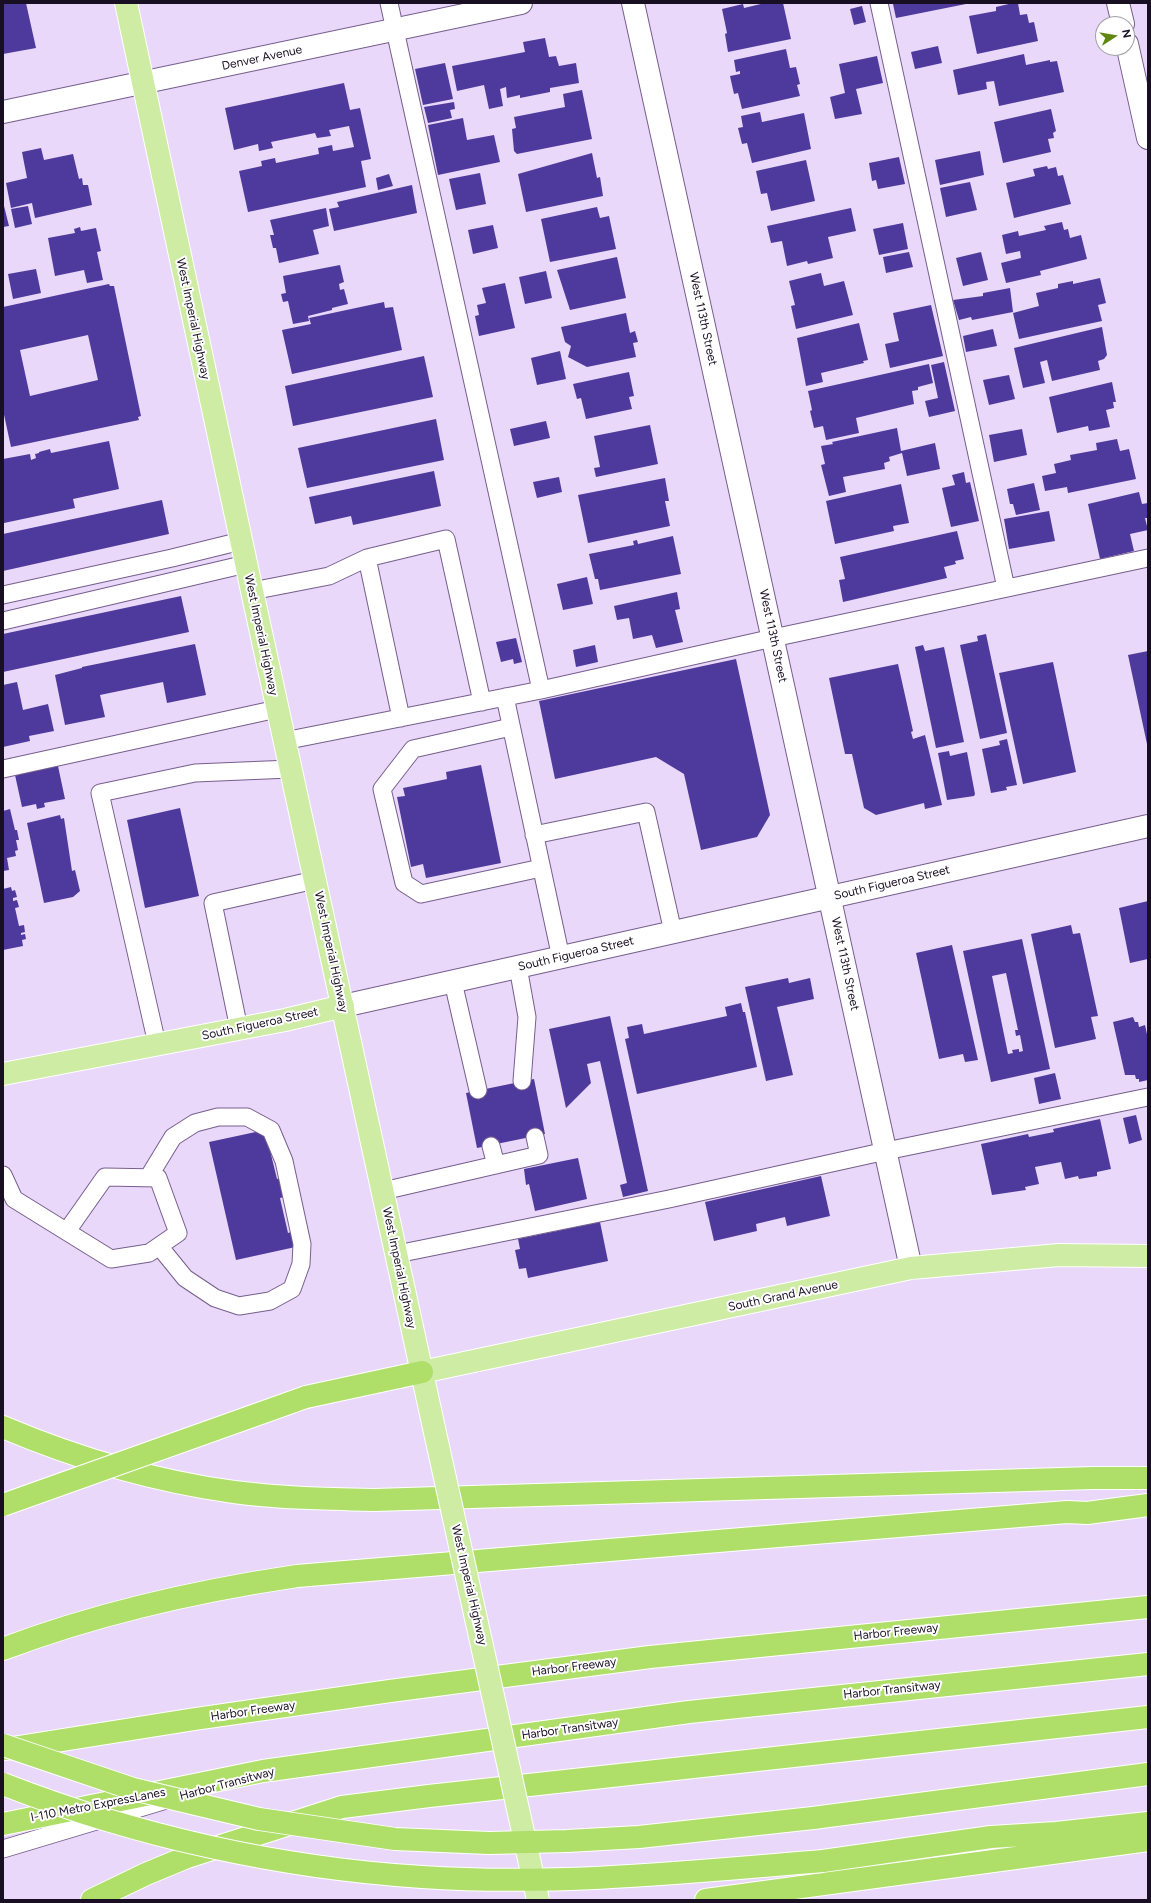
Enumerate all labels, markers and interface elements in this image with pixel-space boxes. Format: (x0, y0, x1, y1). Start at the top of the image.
north arrow (1095, 16, 1135, 56)
text: N (1119, 28, 1133, 39)
street label: Denver Avenue (221, 42, 303, 74)
street label: West Imperial Highway (173, 257, 213, 381)
street label: West 113th Street (686, 271, 720, 367)
street label: West Imperial Highway (241, 573, 281, 697)
street label: West 113th Street (756, 588, 790, 684)
street label: South Figueroa Street (833, 863, 951, 903)
street label: West Imperial Highway (311, 890, 351, 1014)
street label: West 113th Street (828, 916, 862, 1012)
street label: South Figueroa Street (517, 934, 635, 974)
street label: South Figueroa Street (201, 1005, 319, 1043)
street label: West Imperial Highway (379, 1206, 419, 1330)
street label: South Grand Avenue (727, 1277, 839, 1315)
street label: West Imperial Highway (448, 1523, 490, 1647)
street label: Harbor Freeway (853, 1620, 939, 1644)
street label: Harbor Freeway (531, 1655, 617, 1679)
street label: Harbor Transitway (843, 1678, 941, 1702)
street label: Harbor Freeway (210, 1698, 296, 1724)
street label: Harbor Transitway (521, 1715, 619, 1743)
street label: Harbor Transitway (178, 1764, 276, 1804)
street label: I-110 Metro ExpressLanes (29, 1785, 167, 1825)

